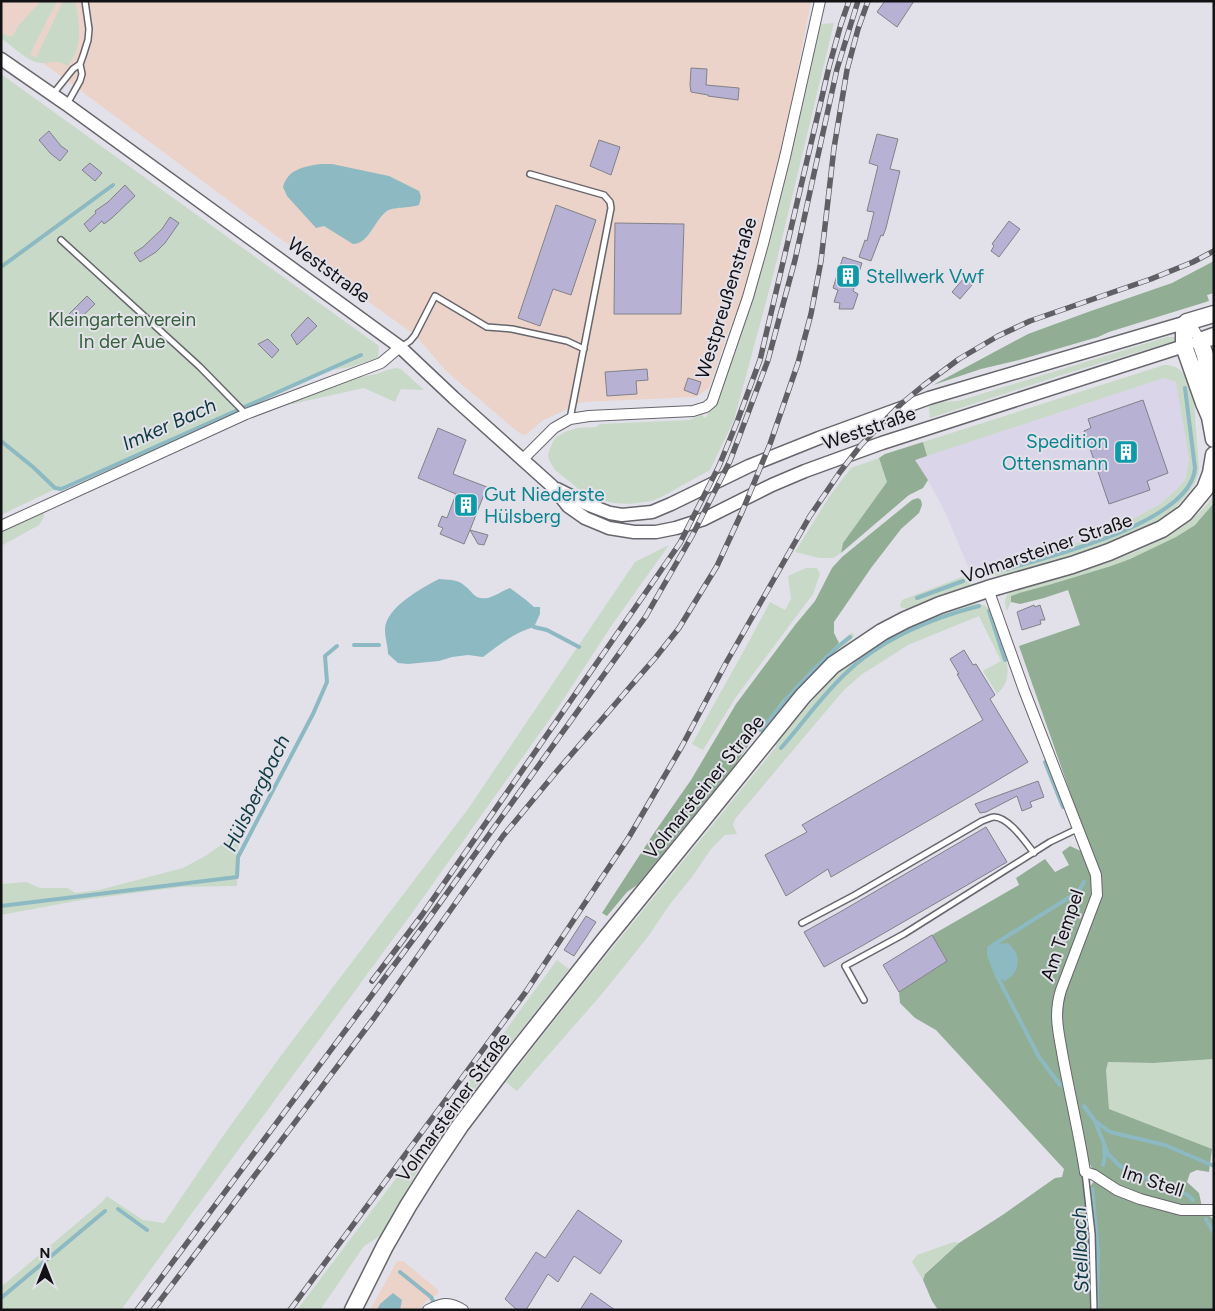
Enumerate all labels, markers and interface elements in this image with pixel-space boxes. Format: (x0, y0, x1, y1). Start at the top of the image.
street label: Westpreußenstraße (691, 215, 761, 381)
street label: Weststraße (283, 232, 375, 308)
building icon: Stellwerk Vwf (835, 263, 861, 289)
place label: Stellwerk Vwf (866, 265, 984, 288)
park label: Kleingartenverein In der Aue (48, 308, 196, 353)
water label: Imker Bach (118, 393, 220, 455)
street label: Weststraße (819, 401, 919, 455)
place label: Spedition Ottensmann (1002, 430, 1108, 475)
building icon: Spedition Ottensmann (1113, 439, 1139, 465)
place label: Gut Niederste Hülsberg (484, 483, 605, 528)
building icon: Gut Niederste Hülsberg (453, 492, 479, 518)
street label: Volmarsteiner Straße (959, 508, 1135, 588)
street label: Volmarsteiner Straße (639, 710, 769, 864)
water label: Hülsbergbach (217, 731, 295, 855)
street label: Am Tempel (1036, 886, 1088, 984)
street label: Volmarsteiner Straße (391, 1028, 515, 1186)
street label: Im Stell (1119, 1160, 1187, 1202)
water label: Stellbach (1067, 1207, 1093, 1293)
north arrow (20, 1241, 70, 1291)
text: N (40, 1245, 50, 1262)

